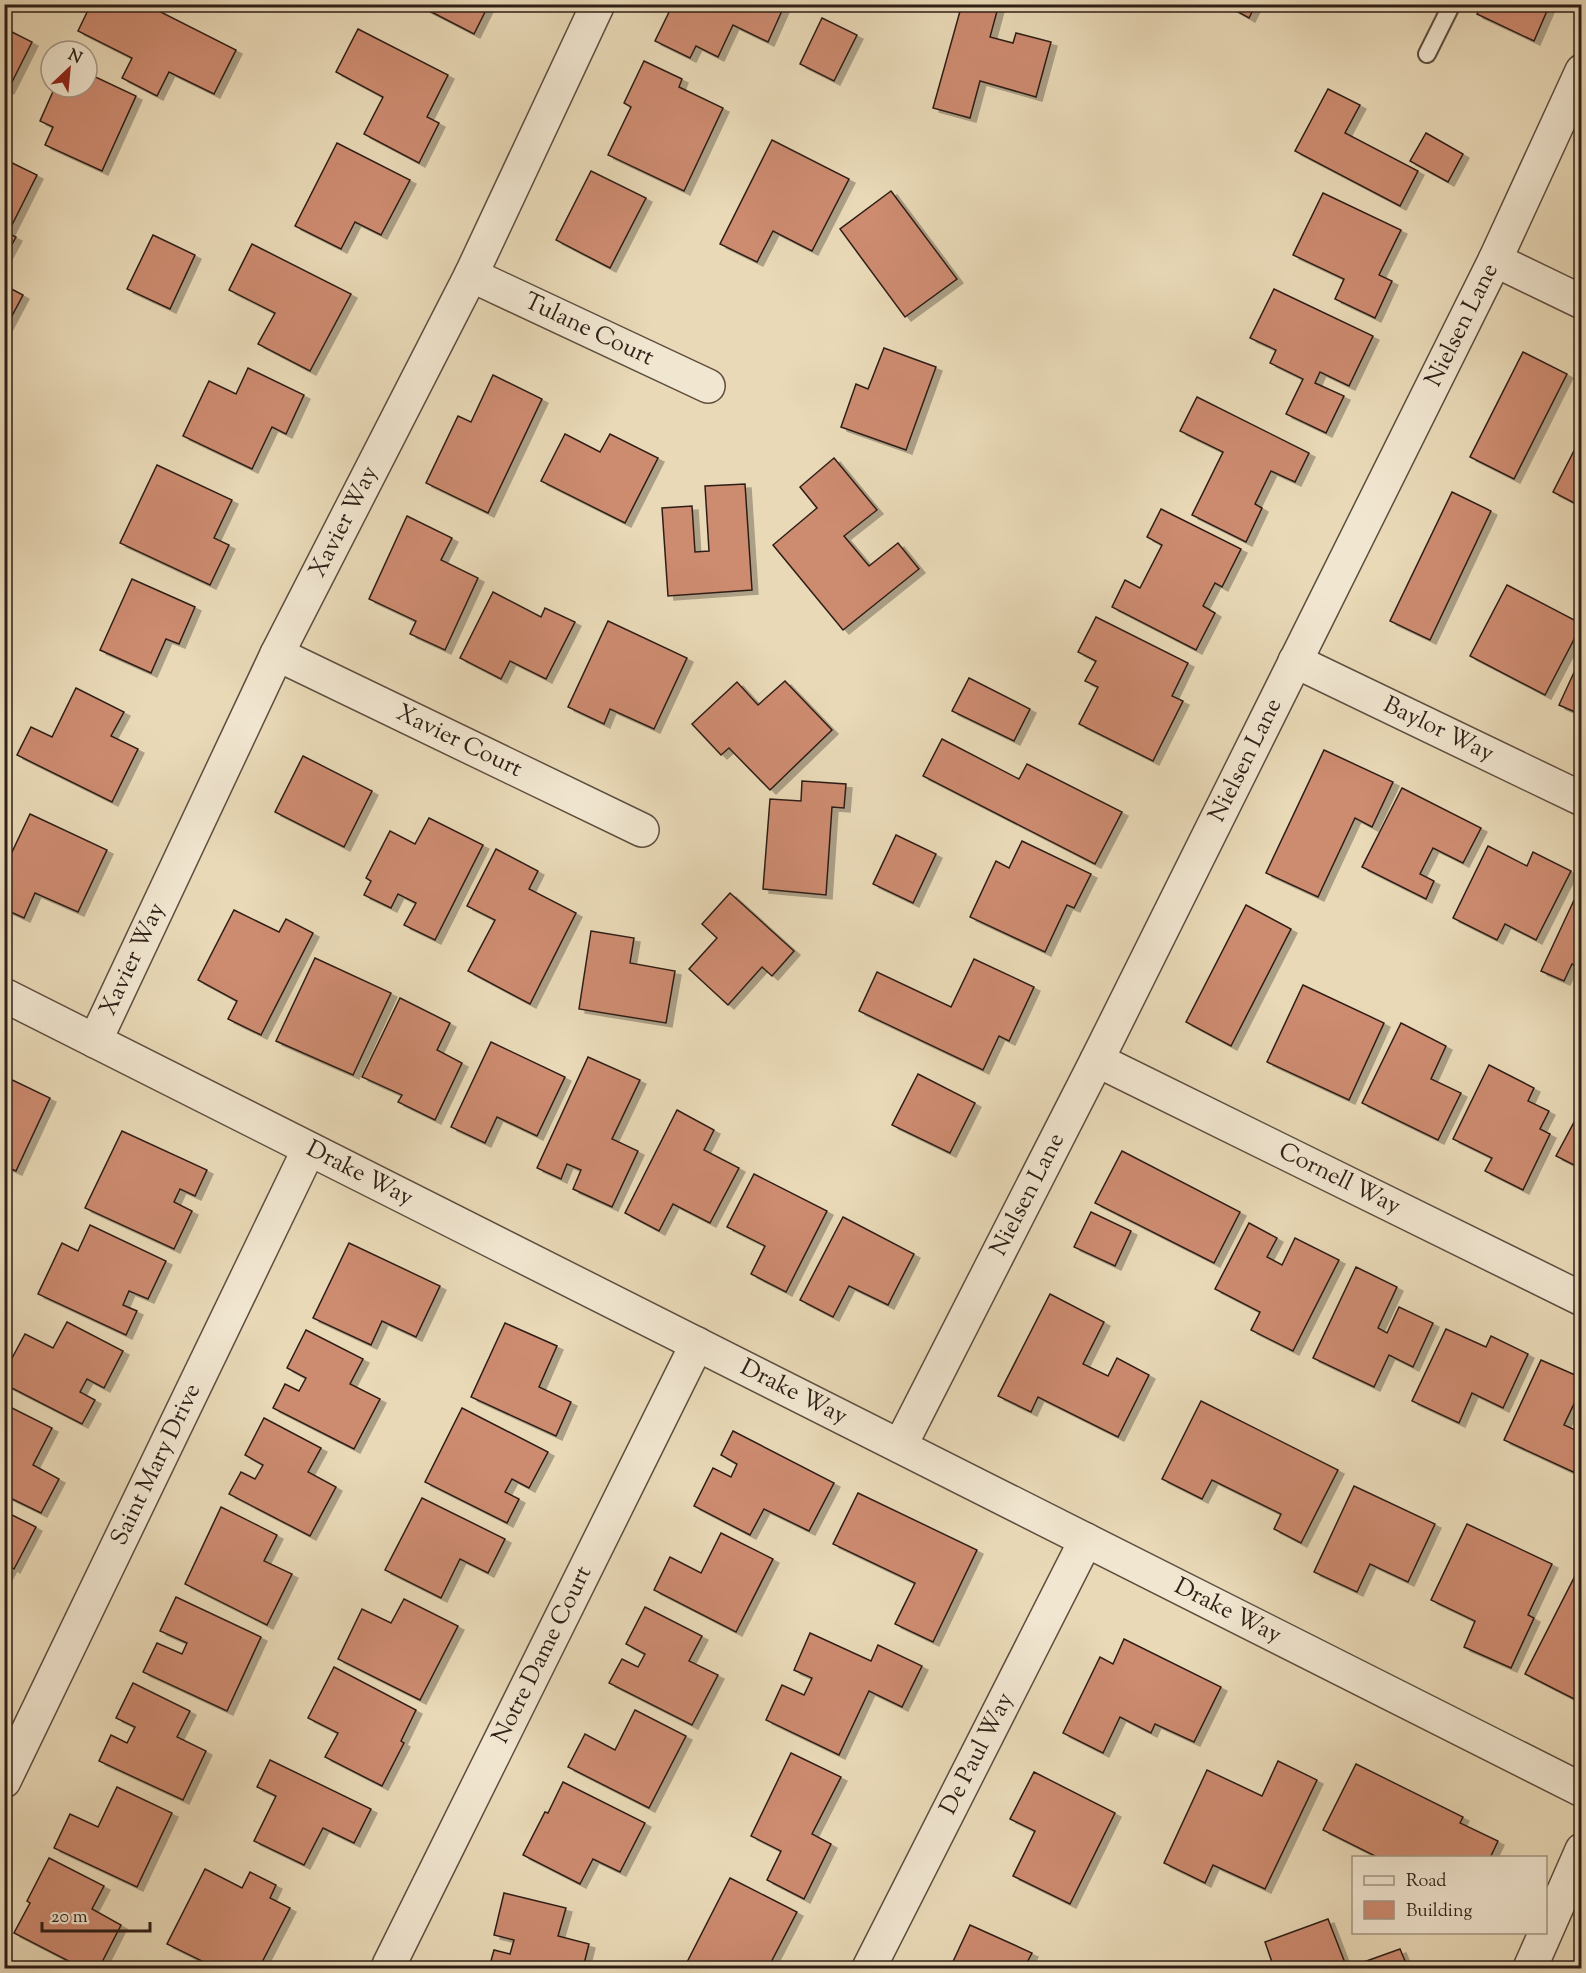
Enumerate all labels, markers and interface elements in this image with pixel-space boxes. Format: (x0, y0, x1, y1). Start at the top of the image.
north arrow (39, 39, 99, 99)
text: N (64, 45, 85, 71)
street label: Nielsen Lane (1417, 258, 1508, 393)
street label: Tulane Court (518, 285, 659, 375)
street label: Xavier Way (302, 460, 387, 584)
street label: Baylor Way (1377, 689, 1499, 771)
street label: Nielsen Lane (1201, 693, 1291, 828)
street label: Xavier Court (390, 697, 528, 787)
street label: Xavier Way (92, 897, 175, 1022)
street label: Nielsen Lane (983, 1127, 1074, 1262)
street label: Drake Way (300, 1133, 419, 1215)
street label: Cornell Way (1272, 1135, 1406, 1224)
street label: Drake Way (734, 1351, 853, 1434)
street label: Saint Mary Drive (103, 1378, 210, 1552)
street label: Notre Dame Court (484, 1560, 601, 1750)
street label: Drake Way (1168, 1570, 1287, 1653)
street label: De Paul Way (932, 1687, 1023, 1821)
legend (1352, 1856, 1547, 1934)
text: Road (1406, 1869, 1446, 1895)
scale bar (42, 1895, 150, 1933)
text: Building (1406, 1899, 1472, 1925)
text: 20 m (51, 1905, 88, 1931)

